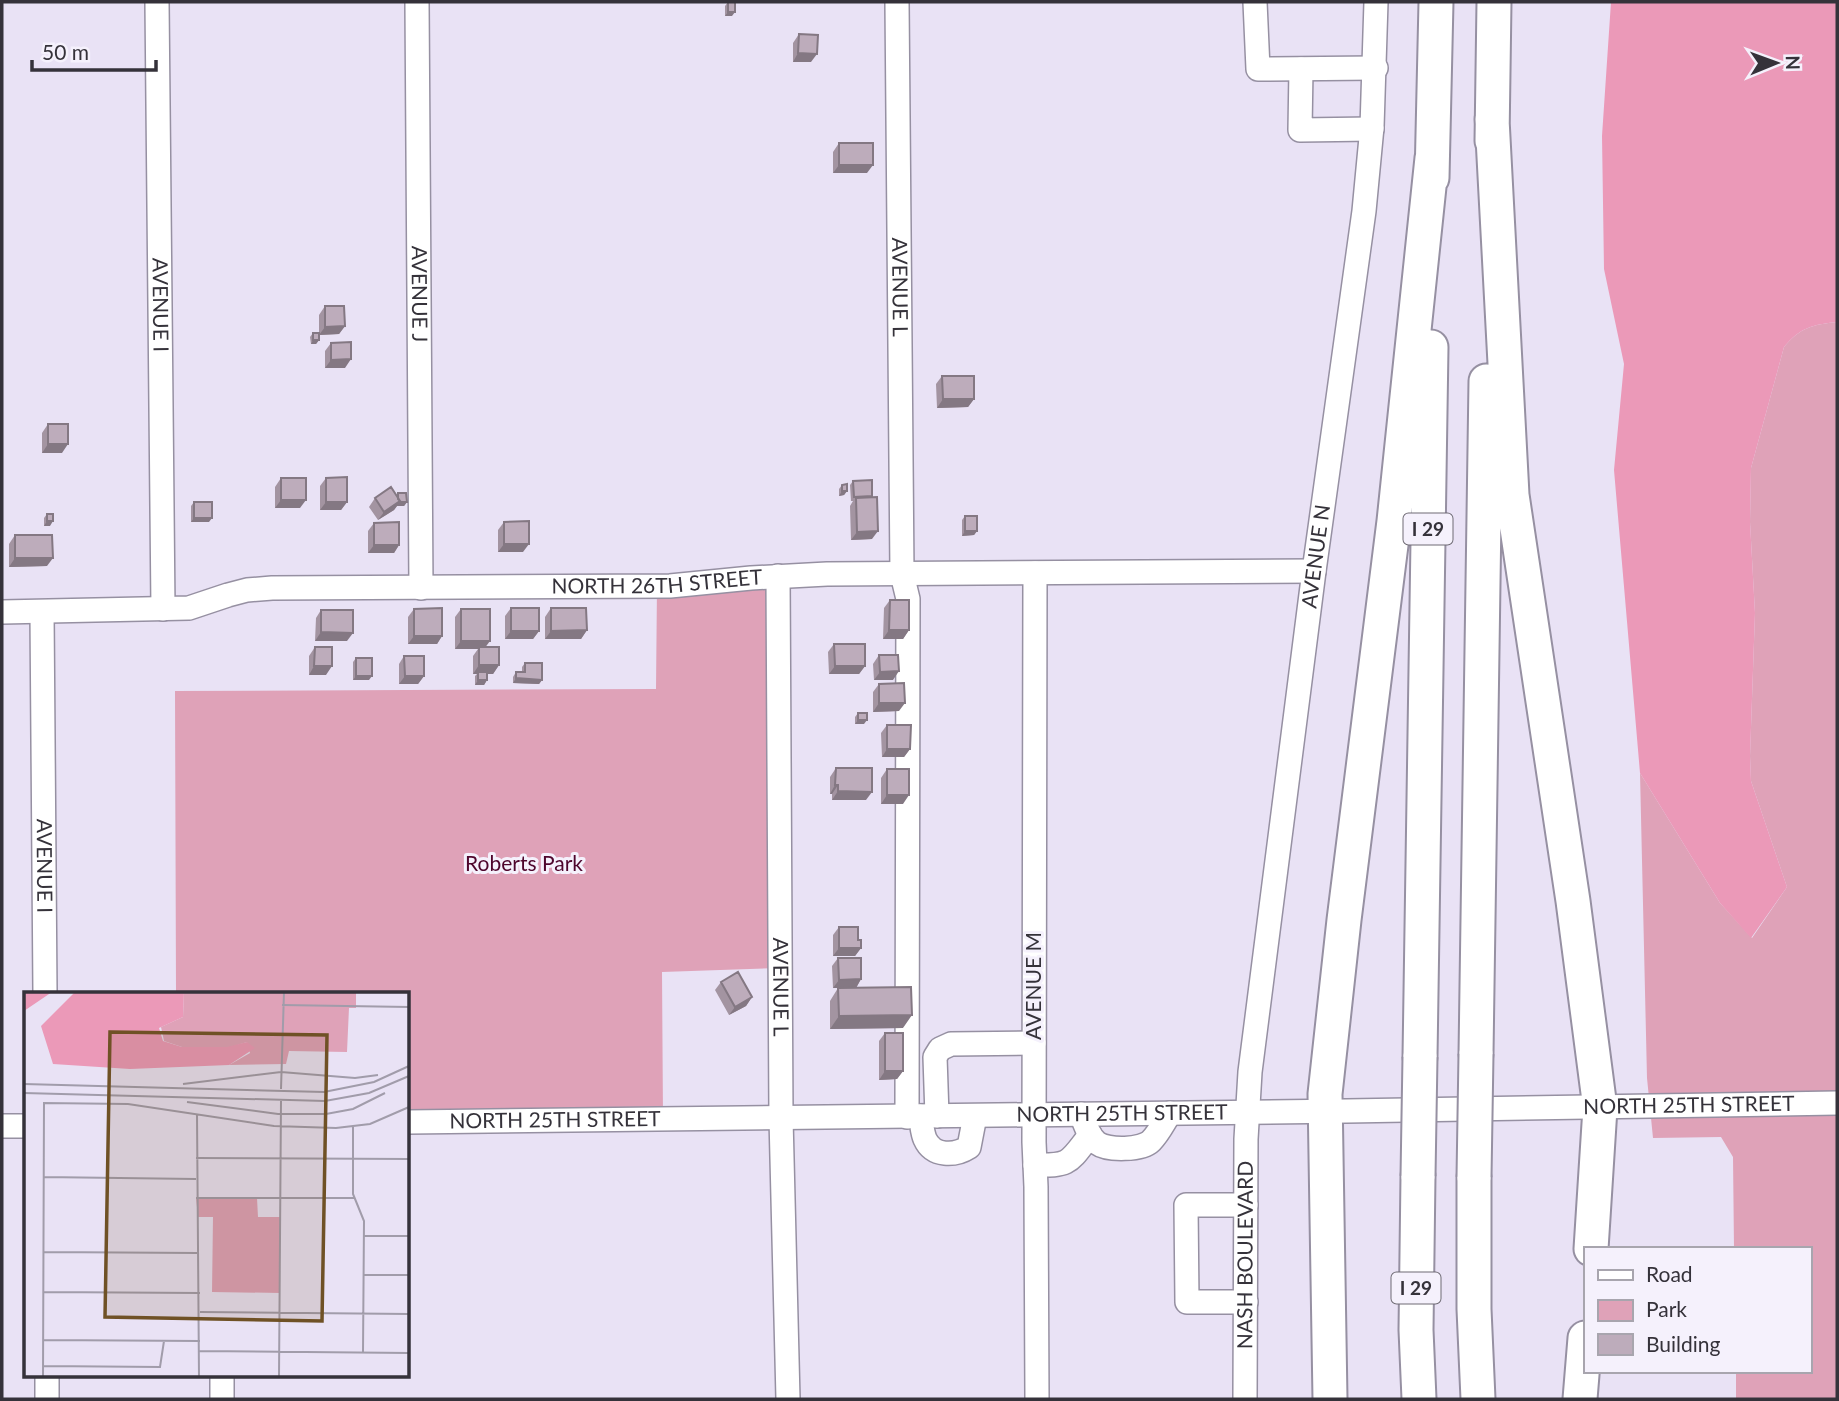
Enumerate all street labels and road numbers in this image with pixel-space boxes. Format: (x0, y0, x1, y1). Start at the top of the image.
street label: AVENUE L (888, 237, 914, 337)
street label: AVENUE J (408, 246, 433, 342)
street label: AVENUE I (149, 258, 174, 352)
street label: AVENUE N (1295, 503, 1334, 610)
road number: I 29 (1404, 514, 1452, 544)
street label: NORTH 26TH STREET (551, 563, 764, 598)
street label: AVENUE I (33, 819, 58, 913)
street label: AVENUE M (1020, 932, 1045, 1040)
street label: AVENUE L (769, 937, 795, 1037)
street label: NORTH 25TH STREET (1583, 1090, 1795, 1118)
street label: NORTH 25TH STREET (1016, 1098, 1228, 1126)
street label: NORTH 25TH STREET (449, 1105, 661, 1133)
street label: NASH BOULEVARD (1231, 1161, 1257, 1349)
road number: I 29 (1392, 1272, 1440, 1304)

